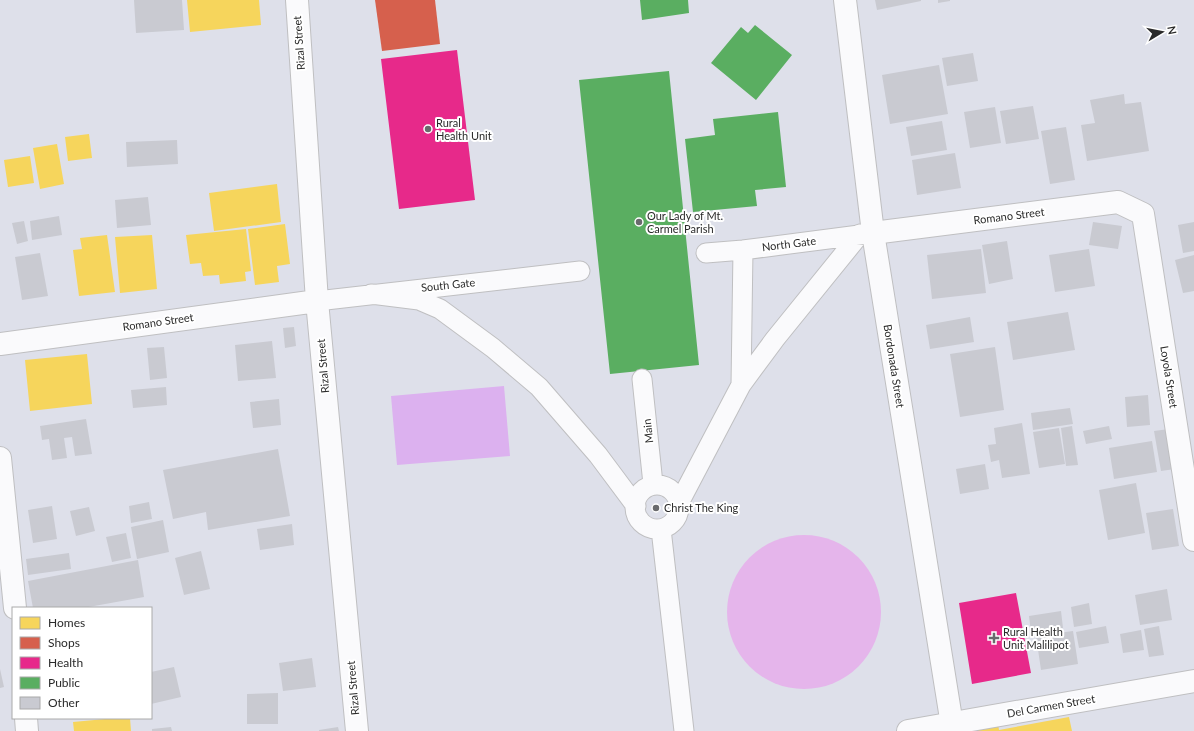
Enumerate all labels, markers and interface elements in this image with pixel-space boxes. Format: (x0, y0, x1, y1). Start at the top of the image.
north arrow (1142, 12, 1182, 52)
street label: Rizal Street (290, 15, 307, 71)
text: N (1165, 25, 1179, 35)
place label: Rural Health Unit (436, 116, 492, 142)
marker: Rural Health Unit (423, 124, 433, 134)
street label: Romano Street (973, 205, 1045, 226)
place label: Our Lady of Mt. Carmel Parish (647, 209, 723, 235)
marker: Our Lady of Mt. Carmel Parish (634, 217, 644, 227)
street label: North Gate (761, 234, 817, 253)
street label: South Gate (420, 275, 476, 294)
street label: Romano Street (122, 310, 194, 333)
street label: Bordonada Street (881, 323, 908, 409)
street label: Rizal Street (314, 338, 331, 394)
street label: Loyola Street (1158, 345, 1181, 409)
street label: Main (640, 418, 655, 444)
place label: Christ The King (664, 501, 739, 514)
marker: Christ The King (651, 503, 661, 513)
legend (12, 607, 152, 719)
text: Homes (48, 615, 85, 630)
place label: Rural Health Unit Malilipot (1003, 625, 1069, 651)
marker: Rural Health Unit Malilipot (988, 632, 1000, 644)
text: Shops (48, 635, 80, 650)
text: Health (48, 655, 83, 670)
street label: Rizal Street (344, 660, 361, 716)
text: Public (48, 675, 80, 690)
street label: Del Carmen Street (1006, 691, 1096, 720)
text: Other (48, 695, 80, 710)

